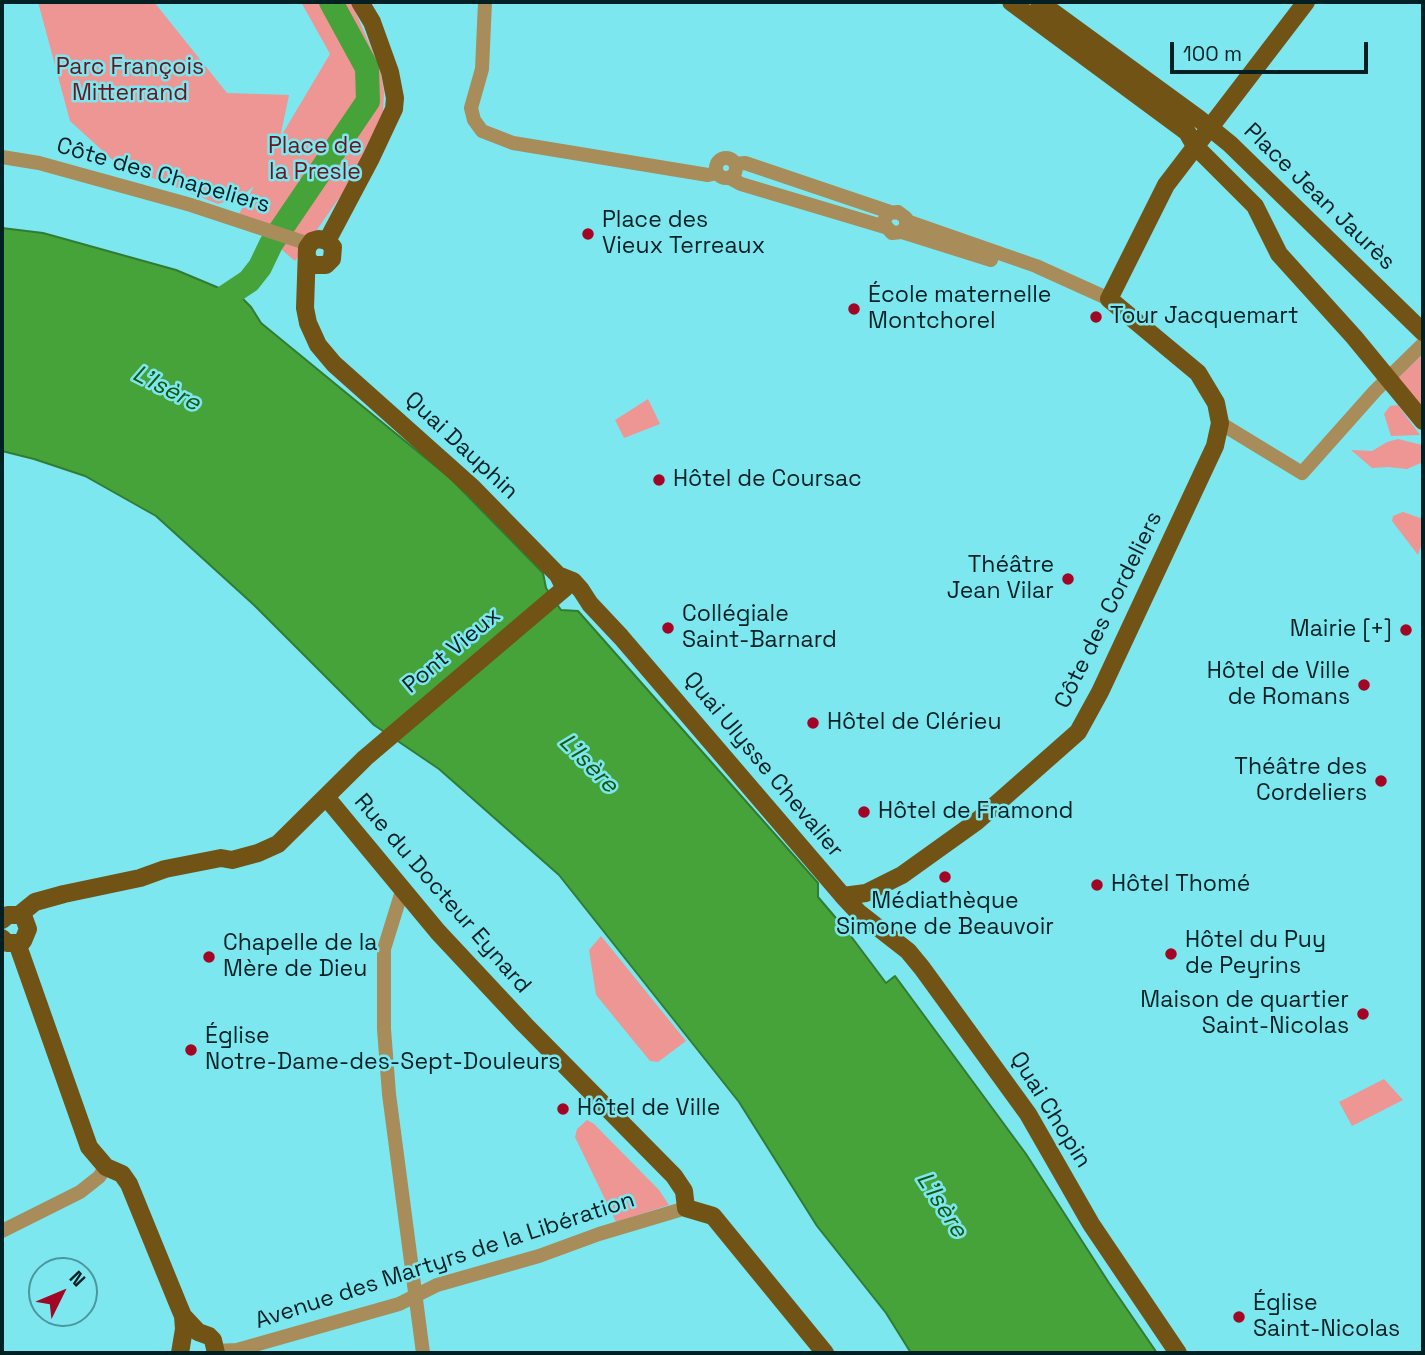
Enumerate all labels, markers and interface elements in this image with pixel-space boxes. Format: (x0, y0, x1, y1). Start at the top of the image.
scale bar (1173, 28, 1371, 72)
text: 100 m (1183, 40, 1242, 67)
park label: Parc François Mitterrand (56, 54, 204, 108)
street label: Place Jean Jaurès (1238, 118, 1400, 276)
street label: Côte des Chapeliers (53, 132, 273, 220)
park label: Place de la Presle (268, 133, 362, 187)
place label: Place des Vieux Terreaux (602, 207, 765, 261)
marker: Place des Vieux Terreaux (580, 226, 596, 242)
place label: École maternelle Montchorel (868, 282, 1051, 336)
marker: École maternelle Montchorel (846, 301, 862, 317)
place label: Tour Jacquemart (1110, 303, 1299, 331)
marker: Tour Jacquemart (1088, 309, 1104, 325)
water label: L'Isère (127, 360, 205, 418)
street label: Quai Dauphin (399, 386, 523, 506)
place label: Hôtel de Coursac (673, 466, 862, 494)
marker: Hôtel de Coursac (651, 472, 667, 488)
street label: Côte des Cordeliers (1049, 507, 1169, 713)
place label: Théâtre Jean Vilar (947, 552, 1054, 606)
marker: Théâtre Jean Vilar (1060, 571, 1076, 587)
place label: Collégiale Saint-Barnard (682, 601, 837, 655)
street label: Pont Vieux (397, 602, 507, 700)
place label: Mairie [+] (1290, 616, 1392, 644)
marker: Collégiale Saint-Barnard (660, 620, 676, 636)
marker: Mairie [+] (1398, 622, 1414, 638)
place label: Hôtel de Ville de Romans (1207, 658, 1350, 712)
street label: Quai Ulysse Chevalier (677, 667, 849, 863)
marker: Hôtel de Ville de Romans (1356, 677, 1372, 693)
place label: Hôtel de Clérieu (827, 709, 1002, 737)
marker: Hôtel de Clérieu (805, 715, 821, 731)
water label: L'Isère (552, 728, 624, 800)
place label: Théâtre des Cordeliers (1234, 754, 1367, 808)
marker: Théâtre des Cordeliers (1373, 773, 1389, 789)
street label: Rue du Docteur Eynard (348, 789, 536, 999)
place label: Hôtel de Framond (878, 798, 1073, 826)
marker: Hôtel de Framond (856, 804, 872, 820)
marker: Médiathèque Simone de Beauvoir (937, 869, 953, 885)
place label: Hôtel Thomé (1111, 871, 1250, 899)
marker: Hôtel Thomé (1089, 877, 1105, 893)
place label: Médiathèque Simone de Beauvoir (836, 888, 1054, 942)
place label: Hôtel du Puy de Peyrins (1185, 927, 1326, 981)
place label: Chapelle de la Mère de Dieu (223, 930, 378, 984)
marker: Hôtel du Puy de Peyrins (1163, 946, 1179, 962)
marker: Chapelle de la Mère de Dieu (201, 949, 217, 965)
place label: Maison de quartier Saint-Nicolas (1140, 987, 1349, 1041)
marker: Maison de quartier Saint-Nicolas (1355, 1006, 1371, 1022)
place label: Église Notre-Dame-des-Sept-Douleurs (205, 1023, 560, 1077)
marker: Église Notre-Dame-des-Sept-Douleurs (183, 1042, 199, 1058)
street label: Quai Chopin (1003, 1047, 1097, 1173)
place label: Hôtel de Ville (577, 1095, 720, 1123)
marker: Hôtel de Ville (555, 1101, 571, 1117)
water label: L'Isère (909, 1167, 973, 1243)
street label: Avenue des Martyrs de la Libération (252, 1186, 638, 1336)
north arrow (28, 1257, 98, 1327)
text: N (64, 1266, 91, 1292)
place label: Église Saint-Nicolas (1253, 1290, 1400, 1344)
marker: Église Saint-Nicolas (1231, 1309, 1247, 1325)

